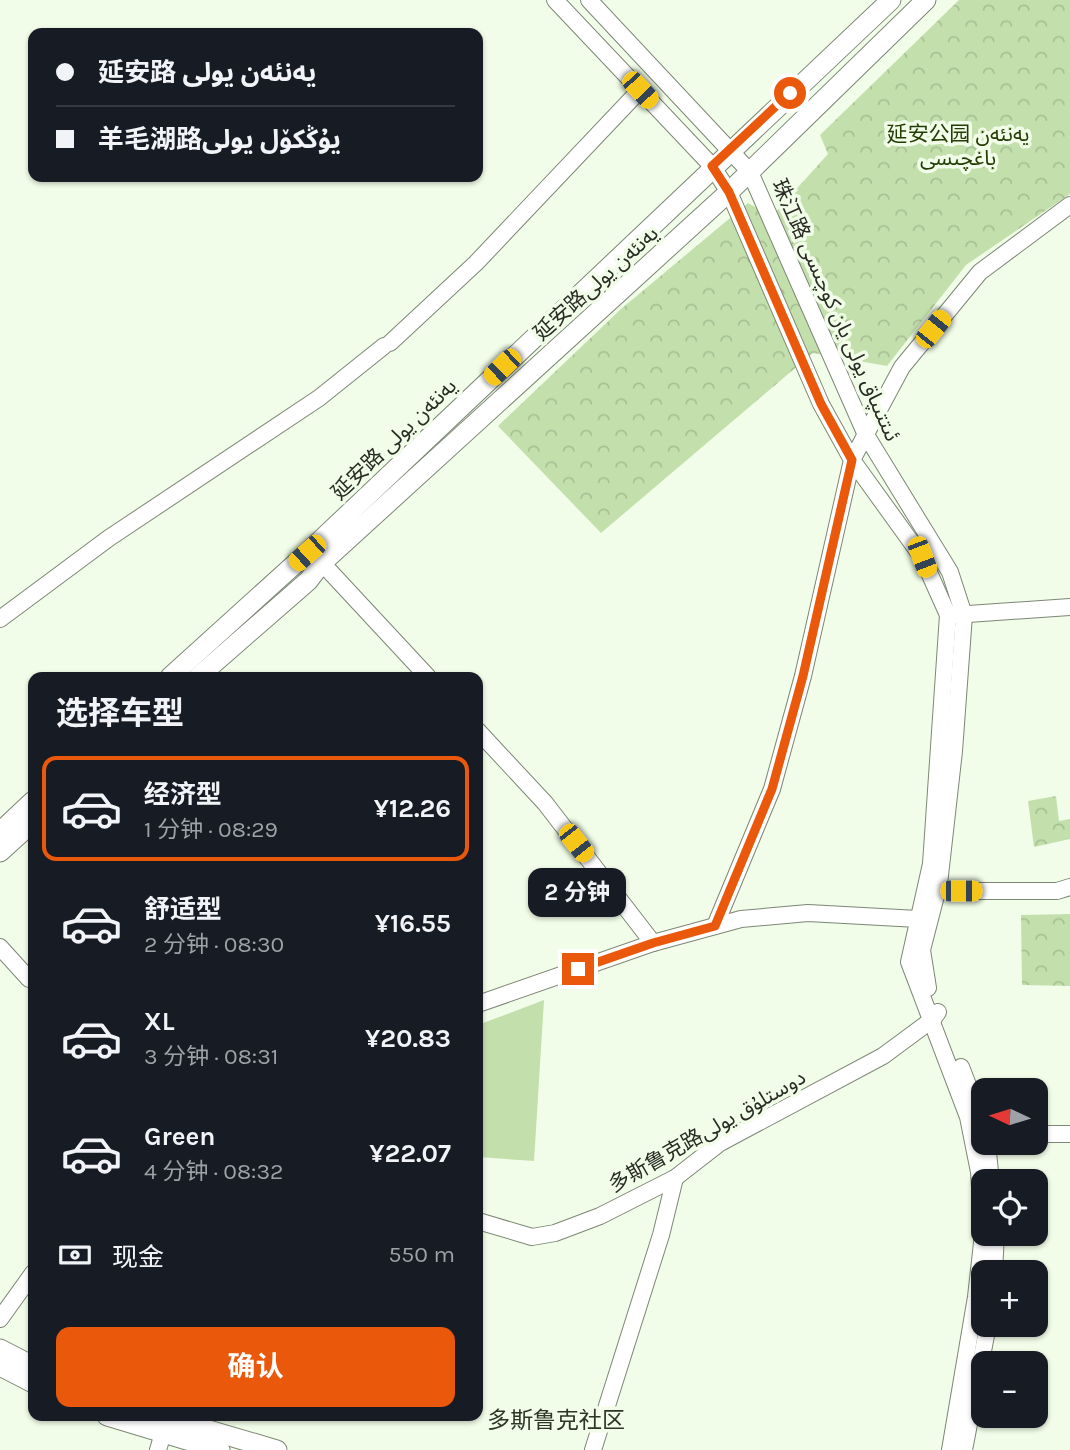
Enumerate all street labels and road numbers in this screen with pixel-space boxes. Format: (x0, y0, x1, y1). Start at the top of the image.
street label: 珠江路 ئىتتىپاق يولى يان كوچىسى (766, 175, 905, 445)
street label: 延安路يەنئەن يولى (529, 221, 663, 345)
street label: 延安路 يەنئەن يولى (327, 373, 461, 505)
street label: 多斯鲁克路دوستلۇق يولى (604, 1065, 810, 1197)

